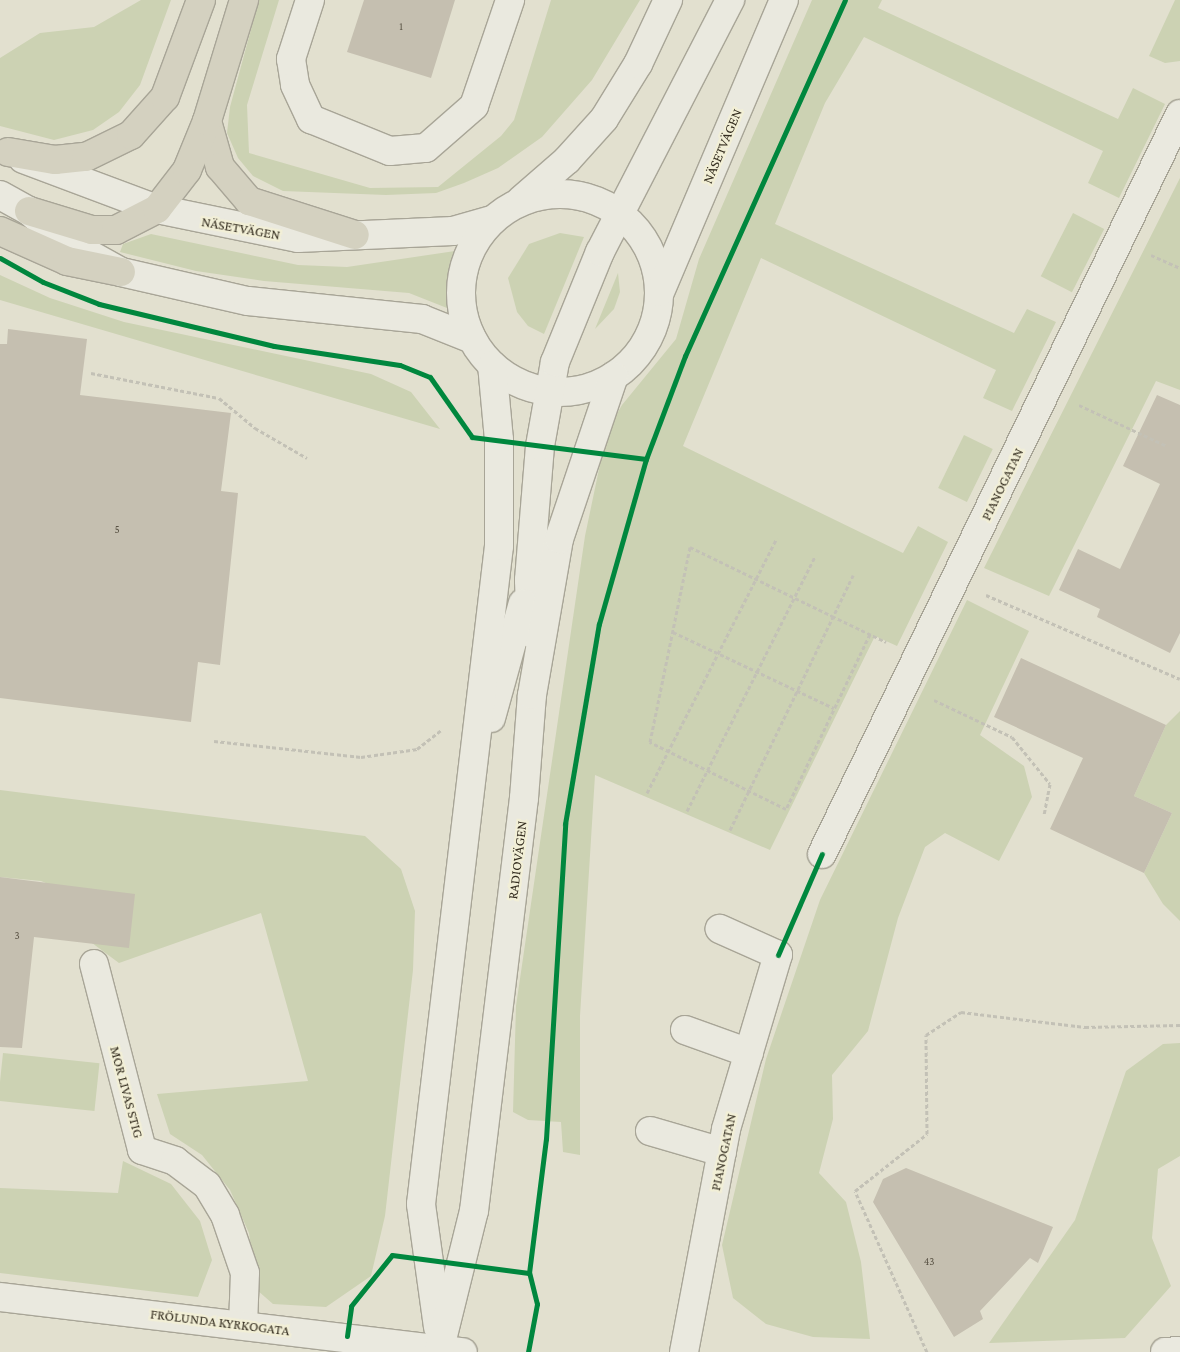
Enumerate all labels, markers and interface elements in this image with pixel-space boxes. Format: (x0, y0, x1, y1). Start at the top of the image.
house number: 1 (399, 19, 403, 33)
street label: NÄSETVÄGEN (699, 106, 745, 186)
street label: NÄSETVÄGEN (200, 213, 282, 243)
street label: PIANOGATAN (977, 445, 1027, 523)
house number: 5 (114, 522, 120, 536)
street label: RADIOVÄGEN (504, 820, 530, 900)
house number: 3 (14, 928, 20, 942)
street label: MOR LIVAS STIG (107, 1044, 147, 1140)
street label: PIANOGATAN (707, 1112, 739, 1192)
house number: 43 (924, 1254, 934, 1268)
street label: FRÖLUNDA KYRKOGATA (149, 1305, 291, 1339)

